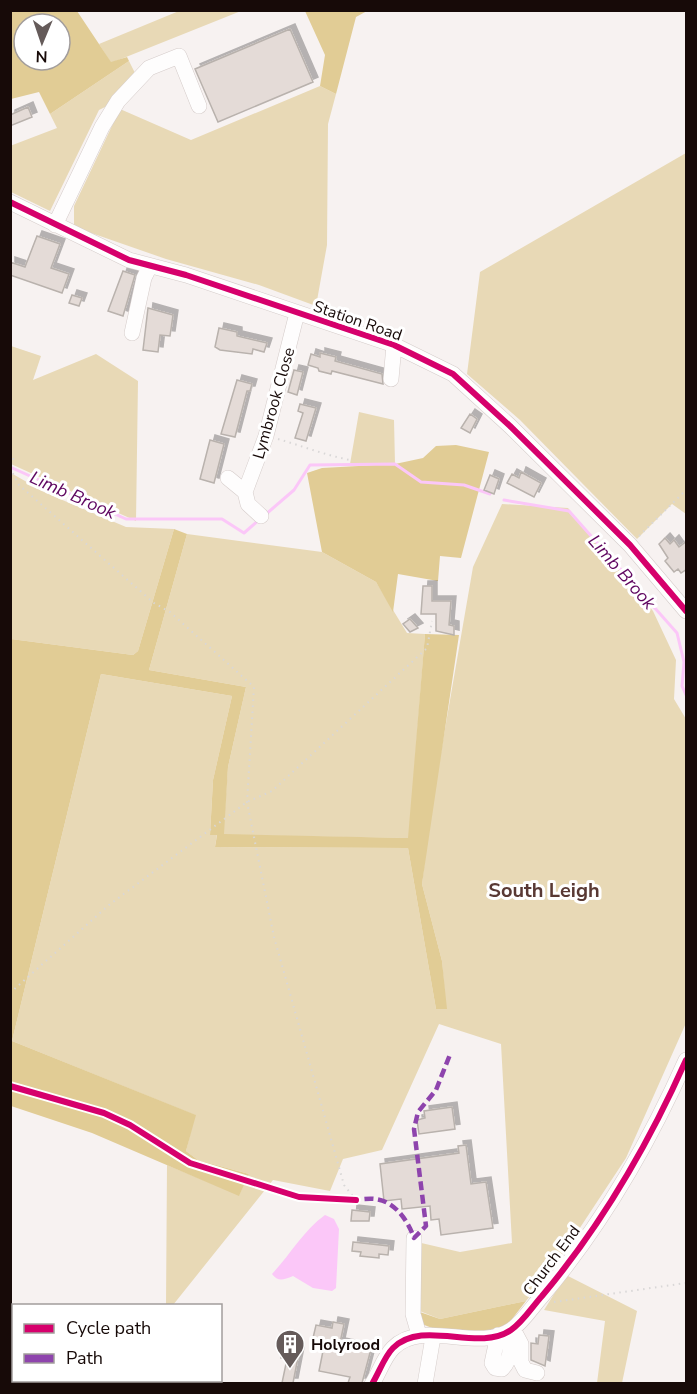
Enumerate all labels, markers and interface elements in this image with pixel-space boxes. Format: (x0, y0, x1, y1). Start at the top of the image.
north arrow (12, 12, 72, 72)
text: N (35, 45, 48, 67)
street label: Station Road (310, 295, 405, 346)
street label: Lymbrook Close (247, 345, 300, 462)
water label: Limb Brook (26, 465, 121, 525)
water label: Limb Brook (583, 529, 662, 615)
district label: South Leigh (488, 877, 600, 904)
street label: Church End (518, 1221, 586, 1300)
legend (12, 1304, 222, 1382)
text: Cycle path (66, 1316, 151, 1340)
building icon: Holyrood (274, 1328, 306, 1370)
place label: Holyrood (311, 1334, 380, 1356)
text: Path (66, 1346, 103, 1370)

